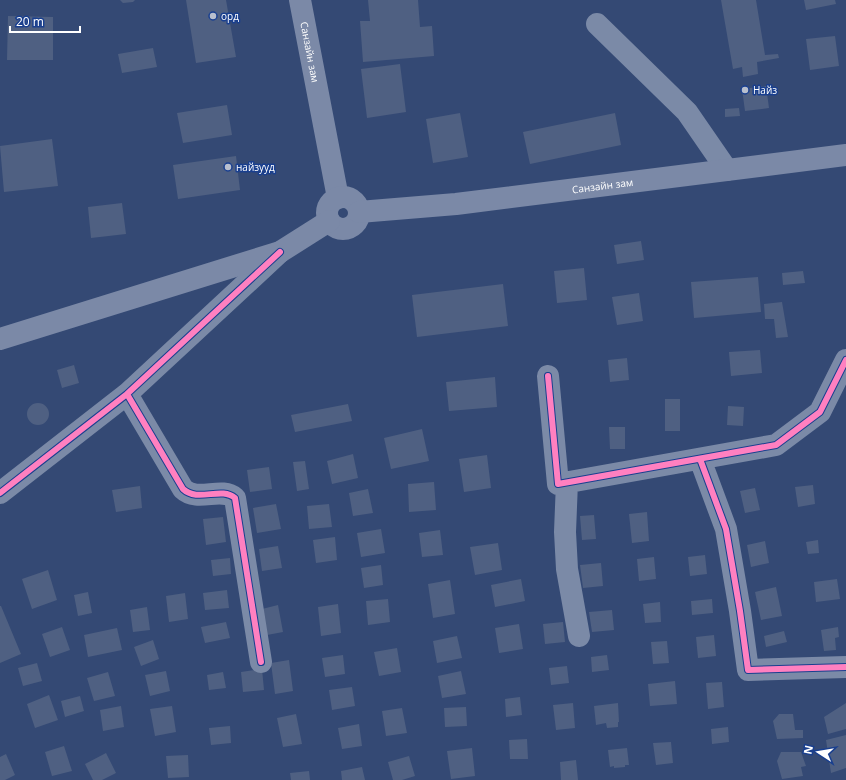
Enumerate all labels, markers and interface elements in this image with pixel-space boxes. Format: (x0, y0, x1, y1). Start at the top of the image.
scale bar (10, 8, 80, 34)
place label: орд (221, 9, 239, 23)
marker: орд (208, 11, 218, 21)
text: 20 m (16, 13, 44, 30)
street label: Санзайн зам (297, 20, 323, 84)
place label: Найз (753, 83, 777, 97)
marker: Найз (740, 85, 750, 95)
place label: найзууд (236, 160, 275, 174)
marker: найзууд (223, 162, 233, 172)
street label: Санзайн зам (571, 175, 634, 196)
north arrow (798, 732, 838, 772)
text: N (799, 744, 816, 756)

